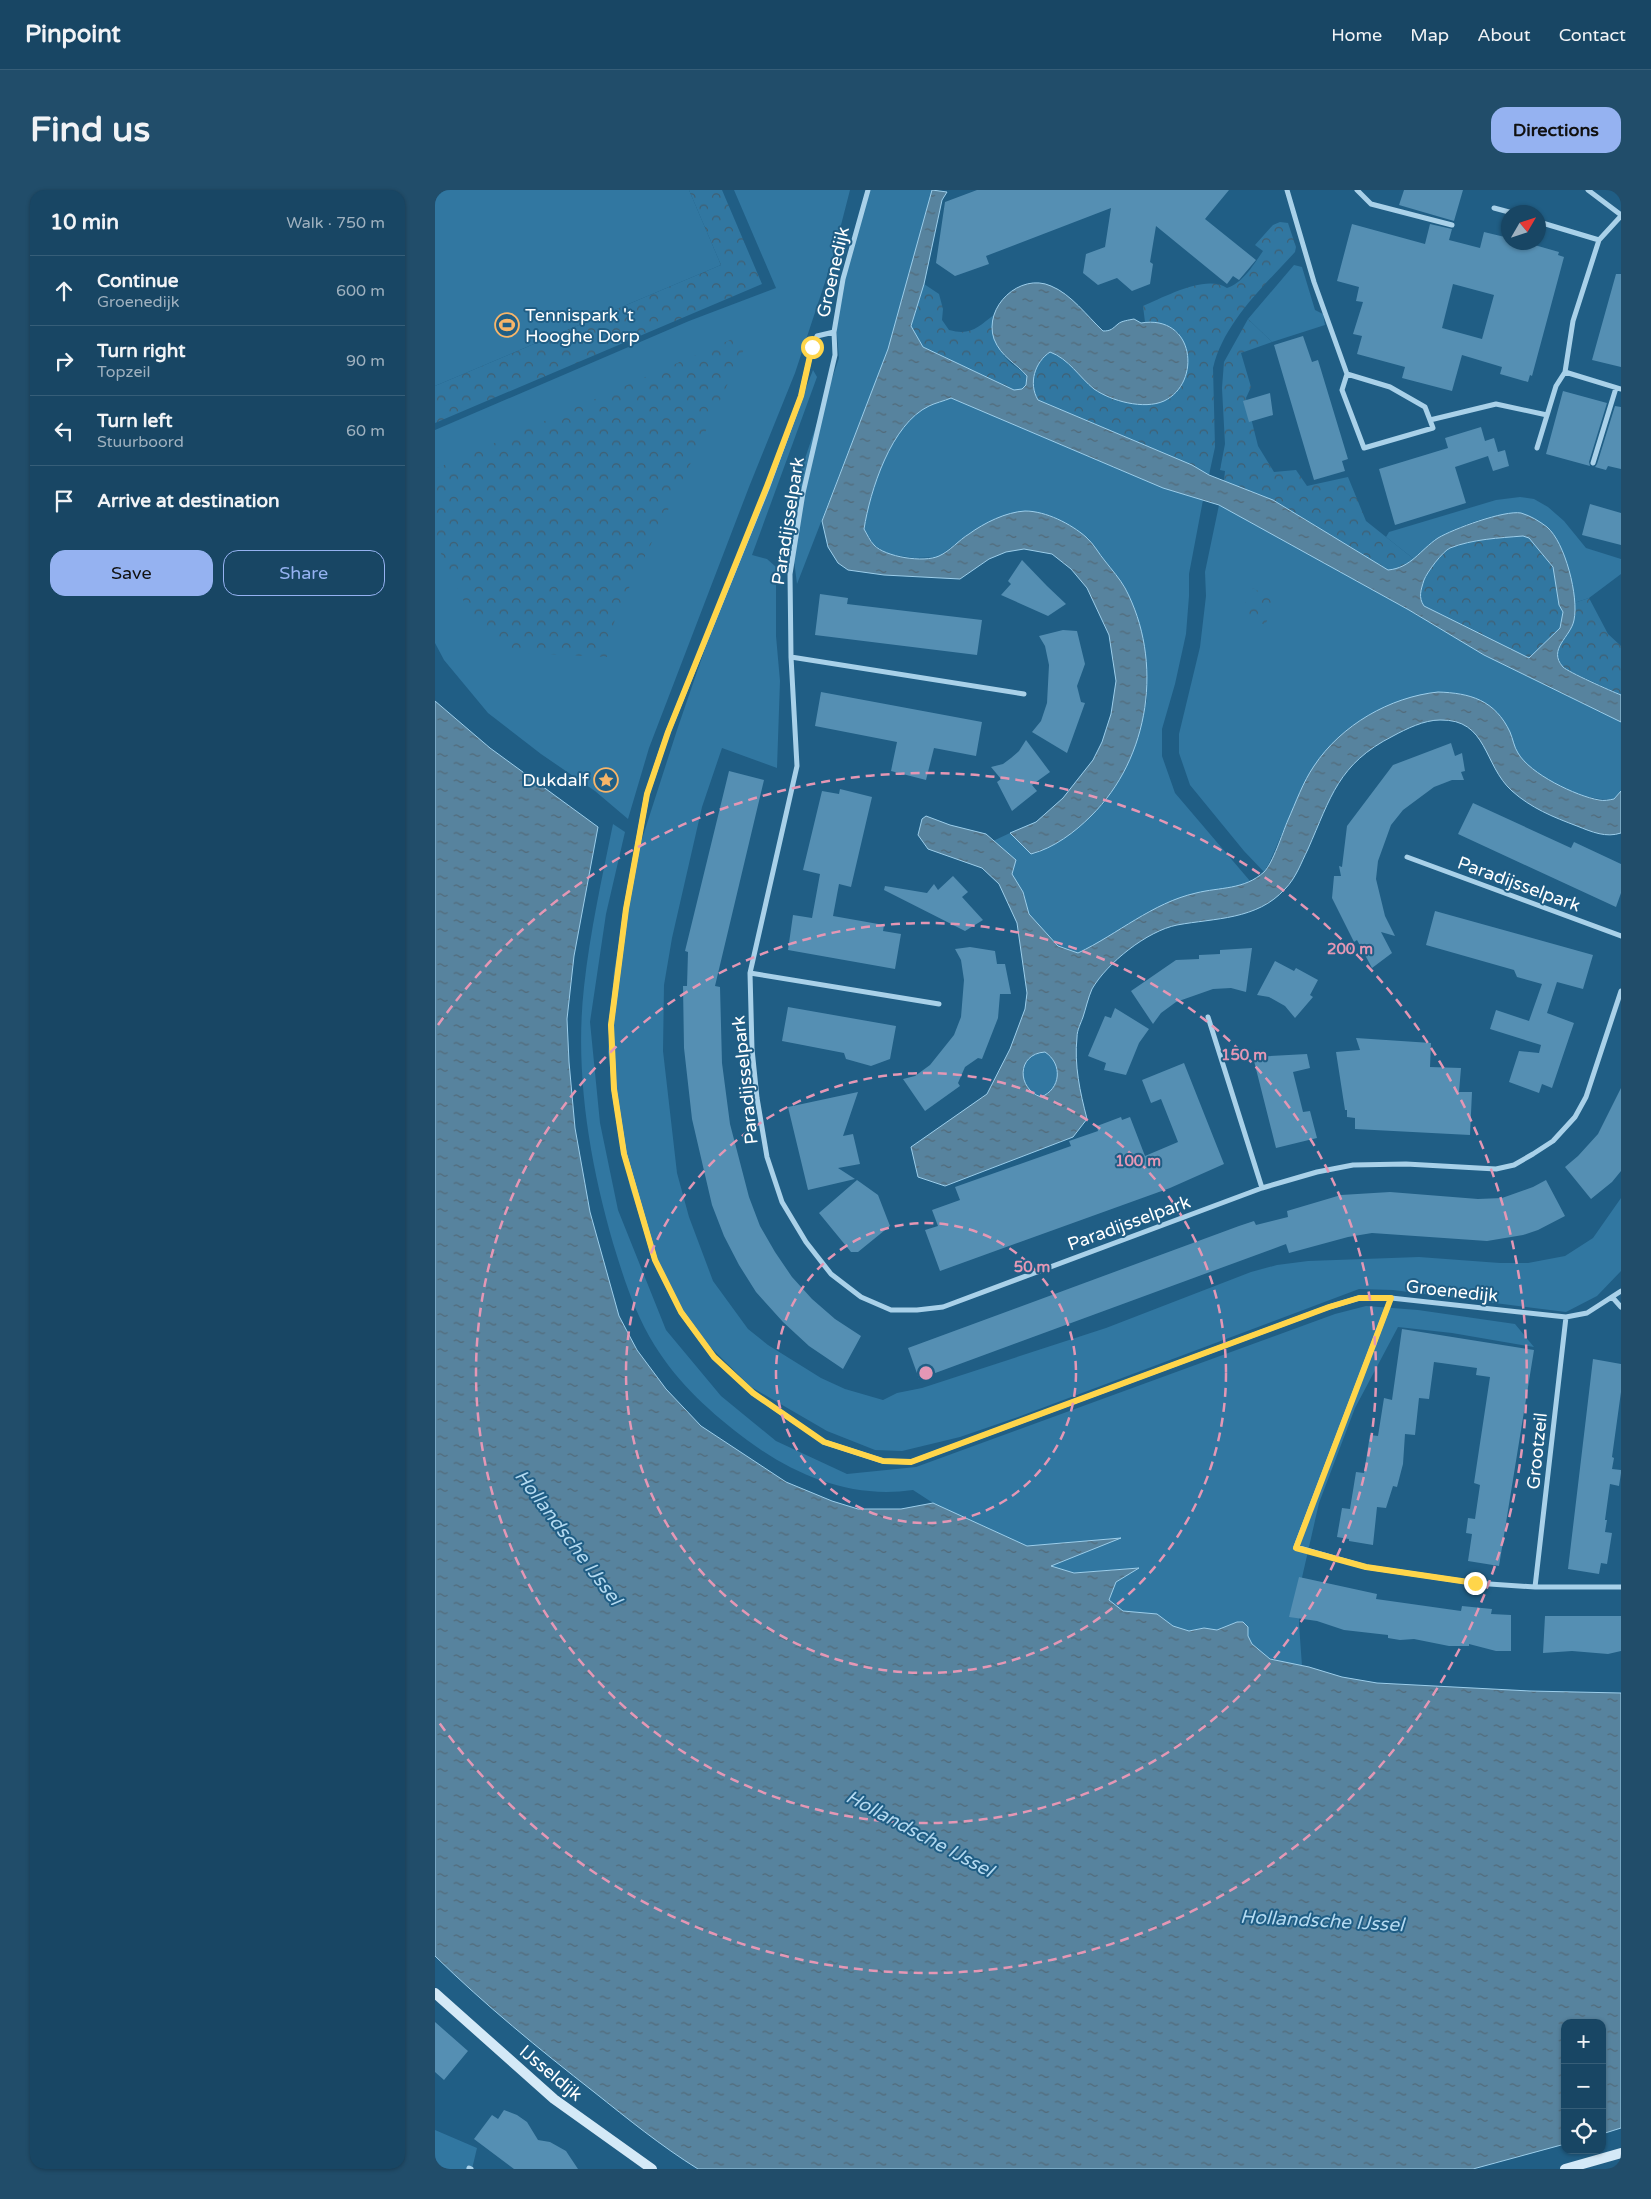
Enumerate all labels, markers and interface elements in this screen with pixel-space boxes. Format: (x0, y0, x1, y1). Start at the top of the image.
text: Pinpoint (25, 20, 121, 49)
text: Home (1331, 24, 1382, 46)
text: Map (1410, 24, 1449, 46)
text: About (1477, 24, 1531, 46)
text: Contact (1559, 24, 1626, 46)
button: Directions (1491, 107, 1621, 153)
text: Find us (30, 109, 150, 151)
north arrow (1501, 205, 1546, 250)
text: 10 min (50, 210, 119, 235)
text: Walk · 750 m (286, 213, 385, 233)
street label: Groenedijk (812, 224, 854, 320)
text: Continue (97, 270, 179, 292)
icon: ahead (50, 277, 78, 305)
text: 600 m (336, 281, 385, 301)
text: Groenedijk (97, 292, 179, 312)
place label: Tennispark 't Hooghe Dorp (525, 304, 640, 347)
sports icon: Tennispark 't Hooghe Dorp (494, 312, 520, 338)
route start (801, 336, 824, 359)
text: Turn right (97, 340, 185, 362)
icon: right (50, 347, 78, 375)
text: 90 m (346, 351, 385, 371)
text: Topzeil (97, 362, 151, 382)
text: Turn left (97, 410, 173, 432)
icon: left (50, 417, 78, 445)
text: 60 m (346, 421, 385, 441)
text: Stuurboord (97, 432, 184, 452)
street label: Paradijsselpark (767, 455, 809, 587)
icon: arrive (50, 487, 78, 515)
text: Arrive at destination (97, 490, 280, 512)
button: Save (50, 550, 213, 596)
button: Share (223, 550, 385, 596)
place icon: Dukdalf (593, 767, 619, 793)
place label: Dukdalf (522, 769, 589, 791)
street label: Paradijsselpark (1454, 852, 1584, 917)
text: 200 m (1327, 940, 1373, 958)
street label: Paradijsselpark (727, 1014, 763, 1145)
text: 150 m (1221, 1046, 1267, 1064)
text: 100 m (1115, 1152, 1161, 1170)
street label: Paradijsselpark (1064, 1190, 1194, 1255)
text: 50 m (1014, 1258, 1050, 1276)
street label: Groenedijk (1405, 1275, 1499, 1307)
centre of rings (917, 1364, 935, 1382)
street label: Grootzeil (1522, 1412, 1552, 1490)
water label: Hollandsche IJssel (510, 1466, 628, 1611)
route end (1464, 1572, 1487, 1595)
water label: Hollandsche IJssel (842, 1786, 999, 1883)
water label: Hollandsche IJssel (1240, 1906, 1407, 1936)
map controls (1561, 2019, 1606, 2154)
button: + (1561, 2019, 1606, 2064)
street label: IJsseldijk (515, 2040, 587, 2106)
button: − (1561, 2064, 1606, 2109)
button: locate (1561, 2109, 1606, 2154)

